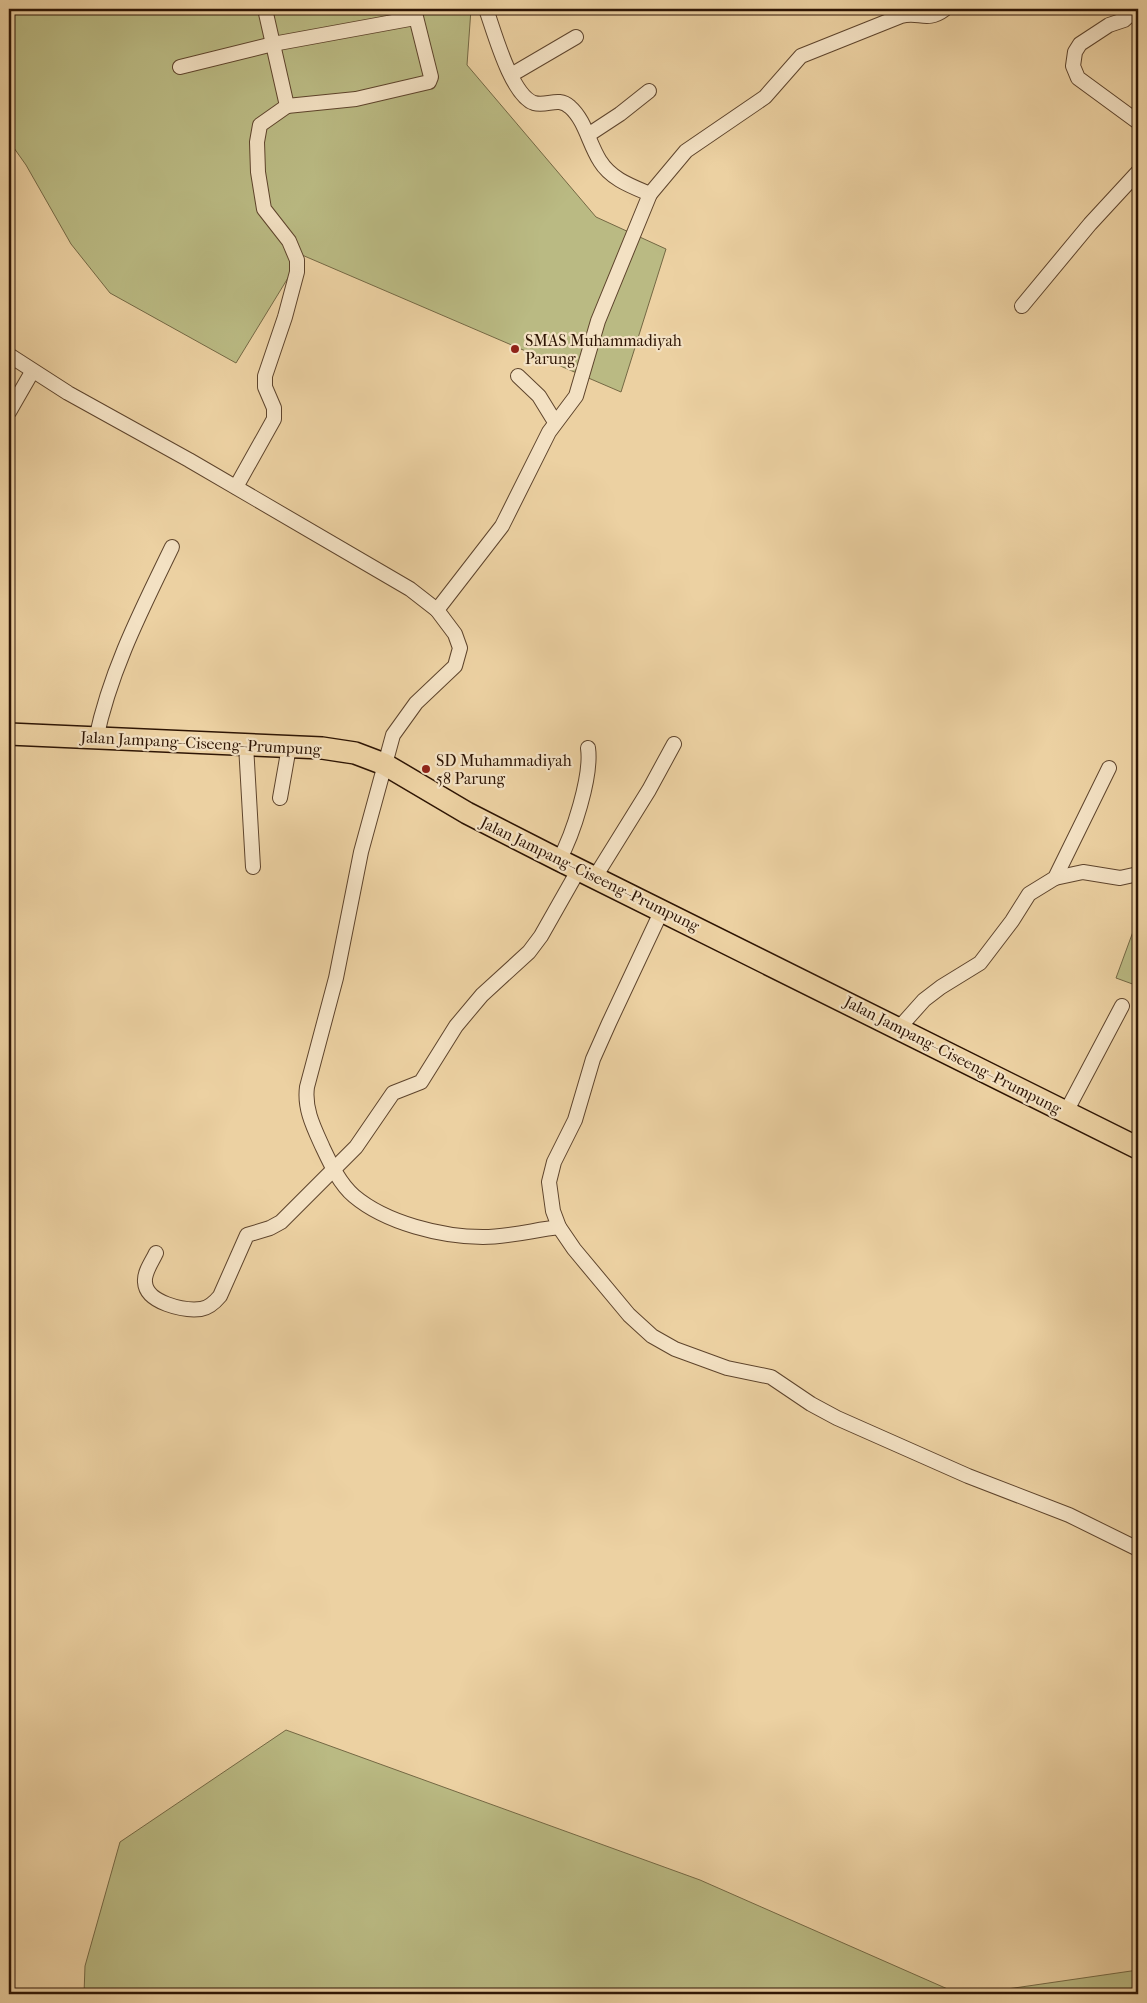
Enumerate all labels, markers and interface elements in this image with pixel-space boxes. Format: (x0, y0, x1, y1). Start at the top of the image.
place label: SMAS Muhammadiyah Parung (525, 331, 682, 368)
marker: SMAS Muhammadiyah Parung (509, 343, 521, 355)
street label: Jalan Jampang–Ciseeng–Prumpung (78, 727, 322, 759)
place label: SD Muhammadiyah 58 Parung (436, 751, 572, 788)
marker: SD Muhammadiyah 58 Parung (420, 763, 432, 775)
street label: Jalan Jampang–Ciseeng–Prumpung (476, 812, 703, 936)
street label: Jalan Jampang–Ciseeng–Prumpung (839, 991, 1065, 1118)

